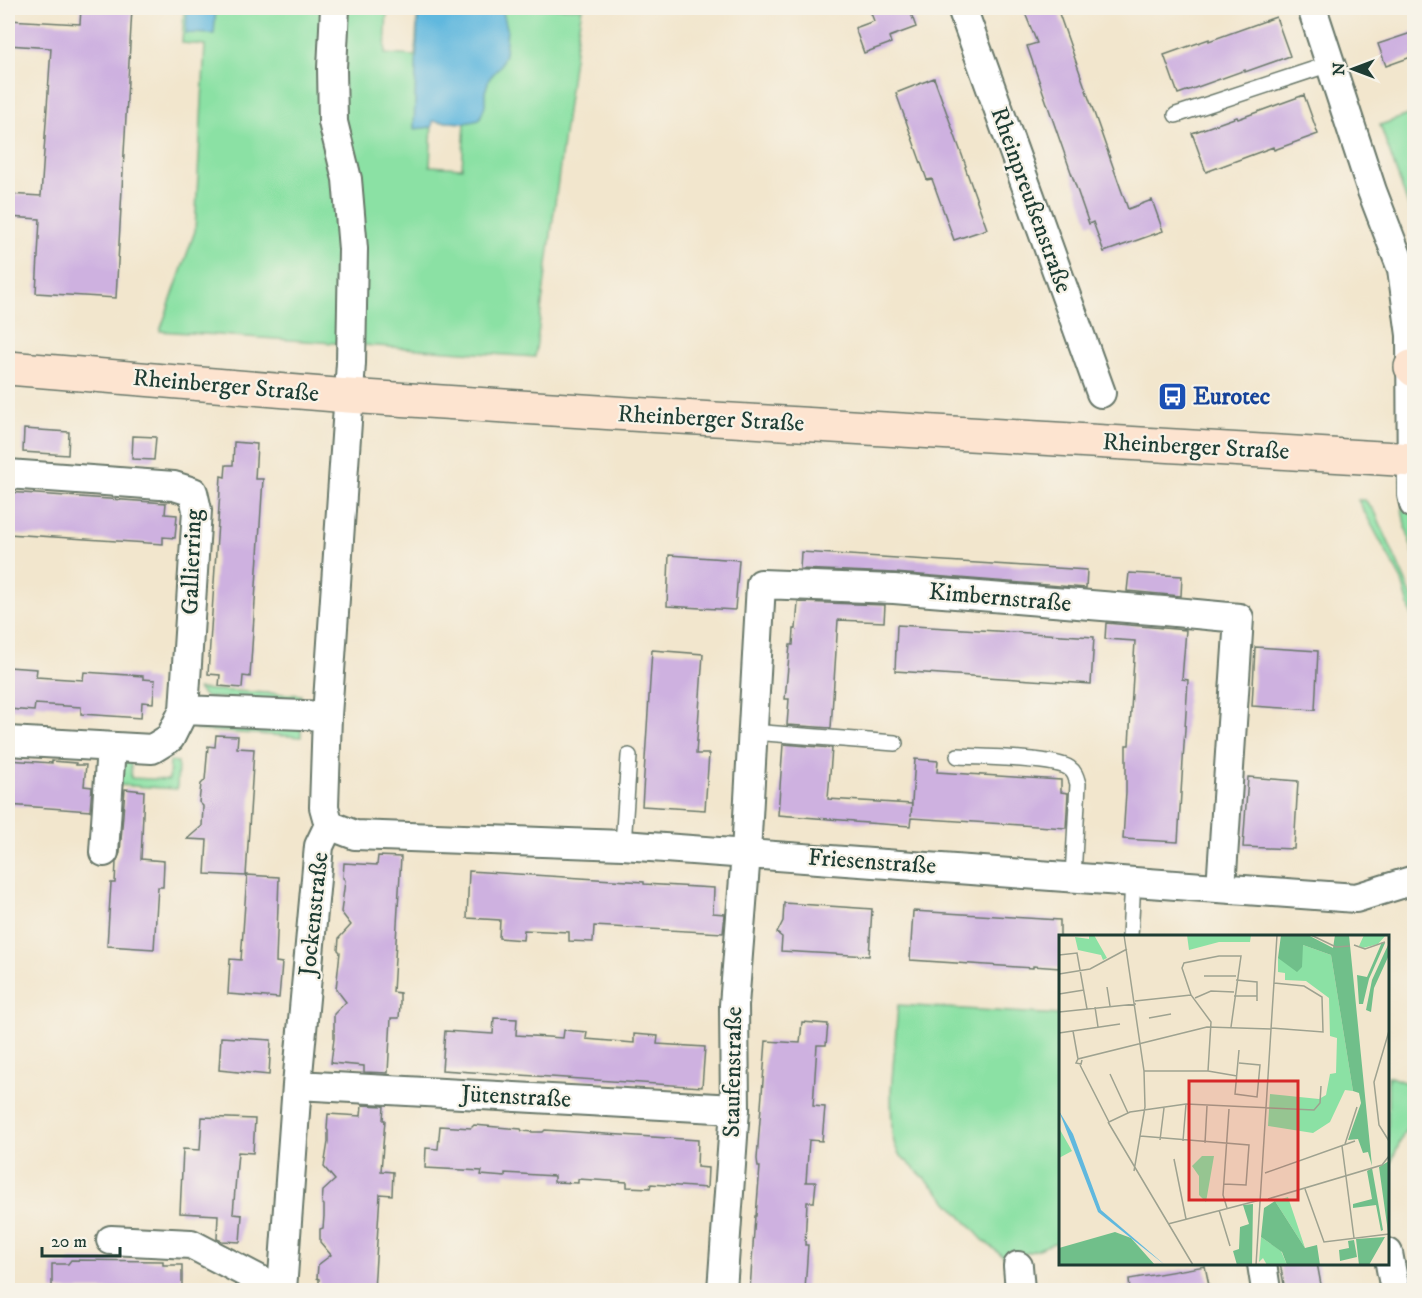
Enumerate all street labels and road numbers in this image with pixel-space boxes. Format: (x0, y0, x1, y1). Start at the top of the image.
street label: Rheinpreußenstraße (983, 103, 1079, 297)
street label: Rheinberger Straße (132, 363, 320, 409)
street label: Rheinberger Straße (617, 399, 805, 439)
street label: Rheinberger Straße (1102, 427, 1290, 467)
street label: Gallierring (175, 508, 209, 615)
street label: Kimbernstraße (928, 577, 1073, 619)
street label: Friesenstraße (807, 843, 937, 881)
street label: Jockenstraße (292, 850, 335, 979)
street label: Staufenstraße (717, 1006, 749, 1138)
street label: Jütenstraße (458, 1079, 572, 1115)

